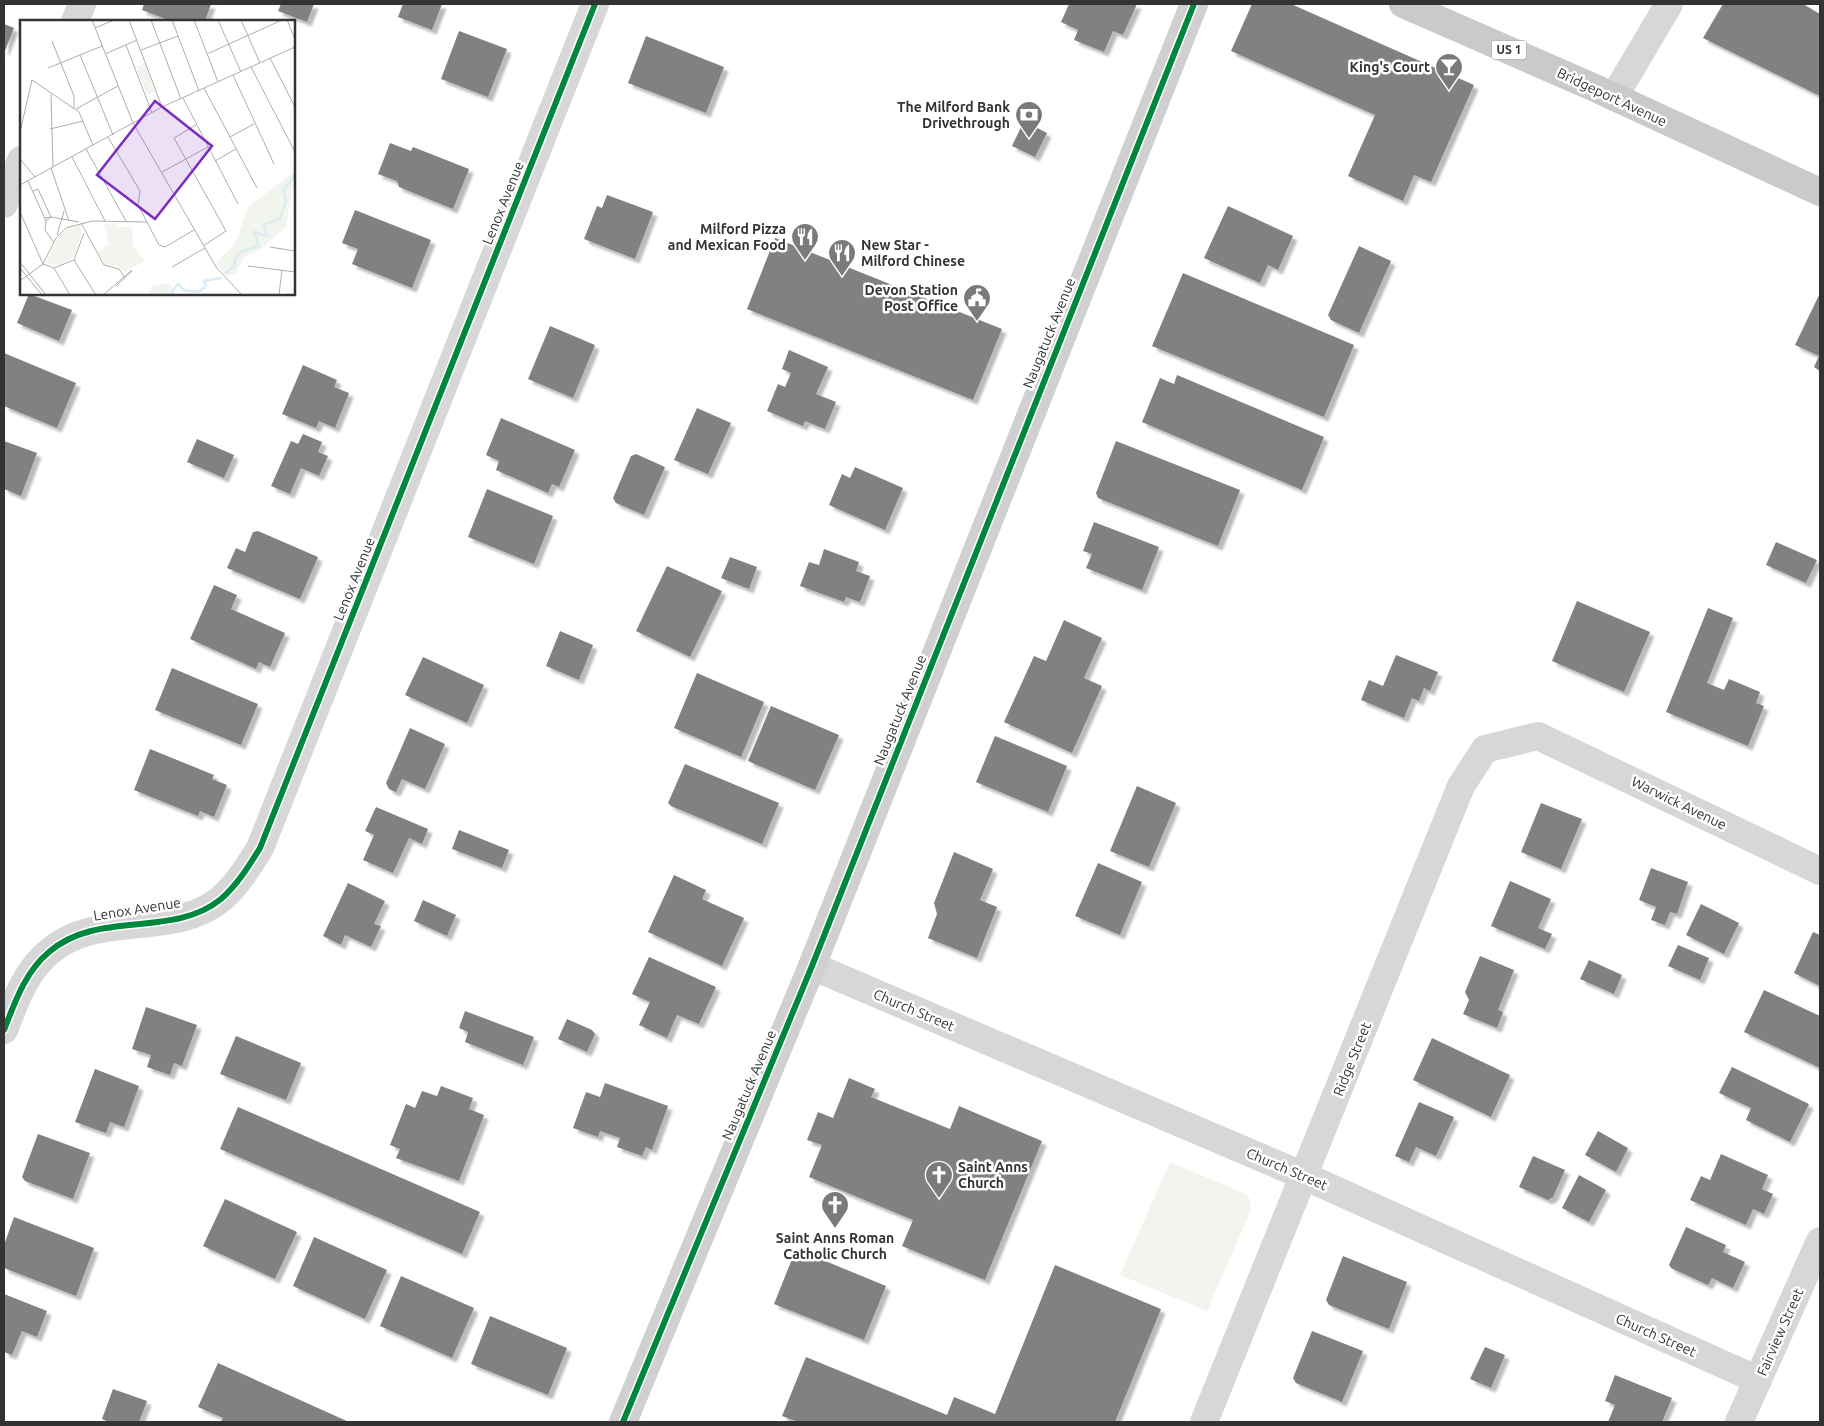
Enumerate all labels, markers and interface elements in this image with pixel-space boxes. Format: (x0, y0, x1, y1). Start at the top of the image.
inset map (20, 20, 295, 295)
road number: US 1 (1492, 40, 1526, 60)
bar icon: King's Court (1434, 52, 1464, 91)
place label: King's Court (1350, 59, 1430, 75)
street label: Bridgeport Avenue (1555, 65, 1669, 129)
place label: The Milford Bank Drivethrough (897, 99, 1010, 131)
bank icon: The Milford Bank Drivethrough (1014, 100, 1044, 139)
street label: Lenox Avenue (479, 159, 527, 247)
place label: Milford Pizza and Mexican Food (668, 221, 786, 253)
restaurant icon: Milford Pizza and Mexican Food (790, 222, 820, 261)
place label: New Star - Milford Chinese (861, 237, 965, 269)
restaurant icon: New Star - Milford Chinese (827, 238, 857, 277)
street label: Naugatuck Avenue (1020, 275, 1078, 391)
place label: Devon Station Post Office (865, 282, 958, 314)
public building icon: Devon Station Post Office (962, 283, 992, 322)
street label: Lenox Avenue (330, 535, 378, 623)
street label: Naugatuck Avenue (871, 652, 929, 768)
street label: Warwick Avenue (1629, 773, 1729, 833)
street label: Lenox Avenue (92, 894, 182, 924)
street label: Church Street (871, 986, 957, 1034)
street label: Ridge Street (1330, 1019, 1374, 1098)
street label: Naugatuck Avenue (719, 1028, 779, 1142)
street label: Church Street (1244, 1145, 1330, 1193)
place label: Saint Anns Church (958, 1159, 1028, 1191)
church icon: Saint Anns Church (924, 1160, 954, 1199)
church icon: Saint Anns Roman Catholic Church (820, 1190, 850, 1229)
place label: Saint Anns Roman Catholic Church (776, 1230, 894, 1262)
street label: Fairview Street (1754, 1285, 1807, 1378)
street label: Church Street (1613, 1310, 1699, 1360)

